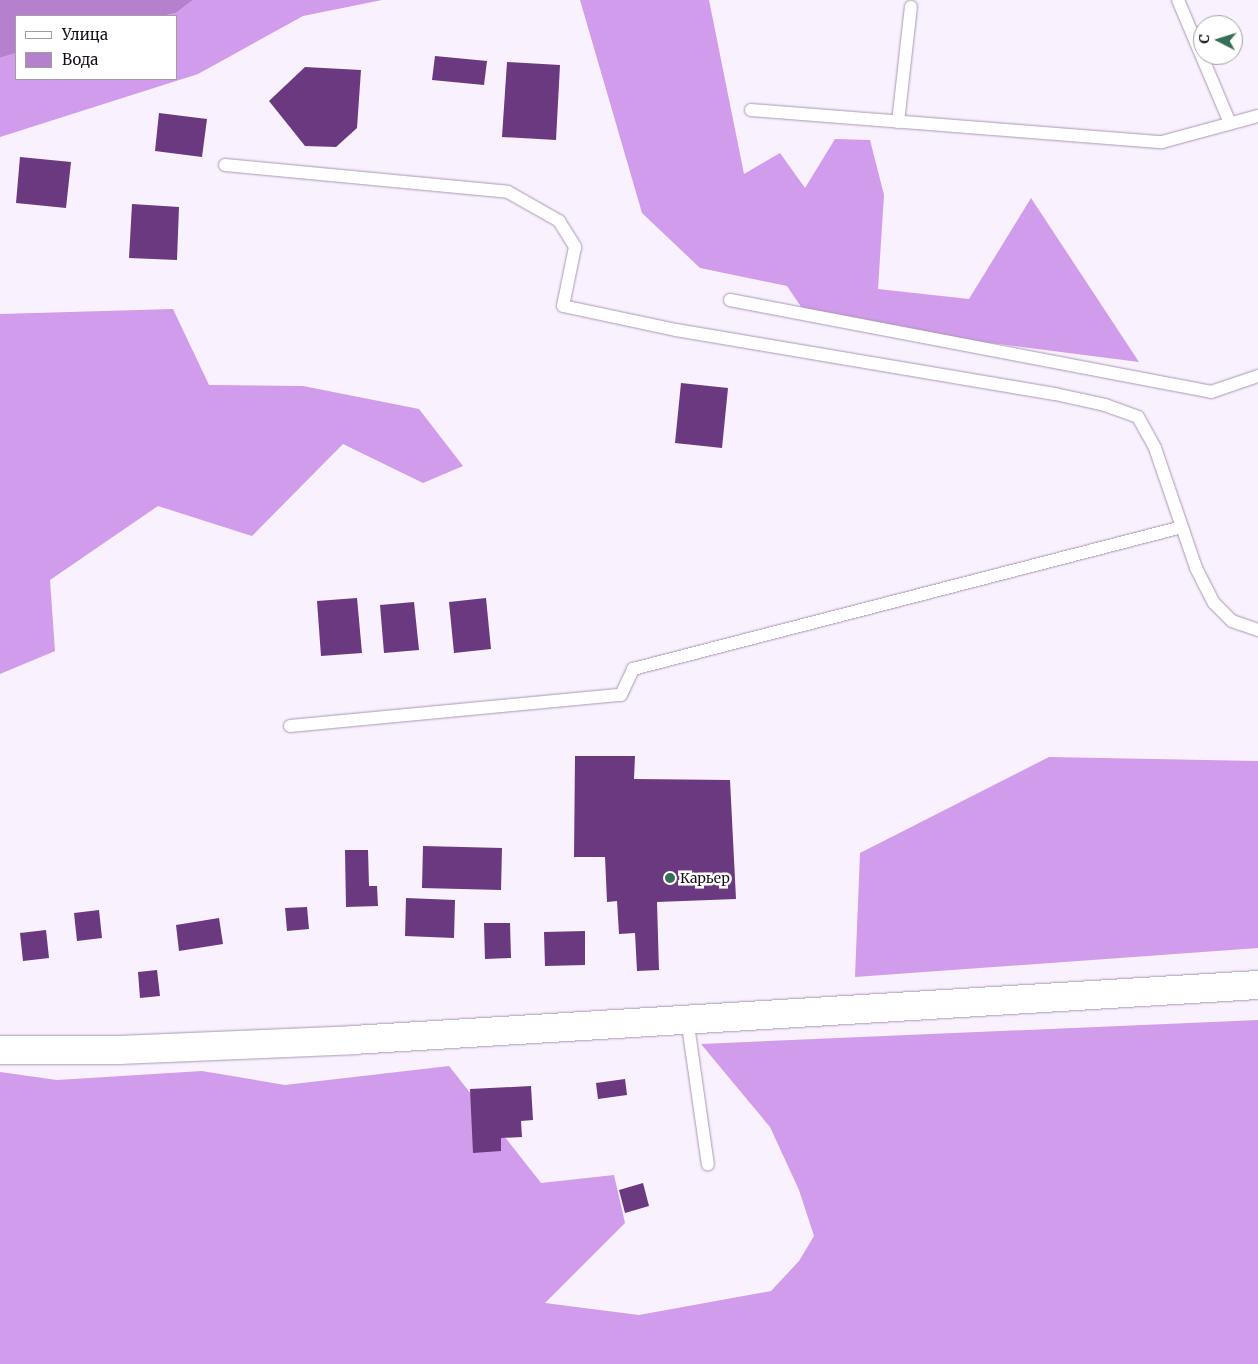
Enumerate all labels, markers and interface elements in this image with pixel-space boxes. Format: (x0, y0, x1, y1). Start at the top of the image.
legend (15, 15, 178, 80)
north arrow (1193, 15, 1243, 65)
text: Улица (62, 25, 108, 44)
text: С (1195, 33, 1213, 44)
text: Вода (62, 50, 98, 69)
place label: Карьер (680, 870, 730, 886)
marker: Карьер (664, 872, 676, 884)

